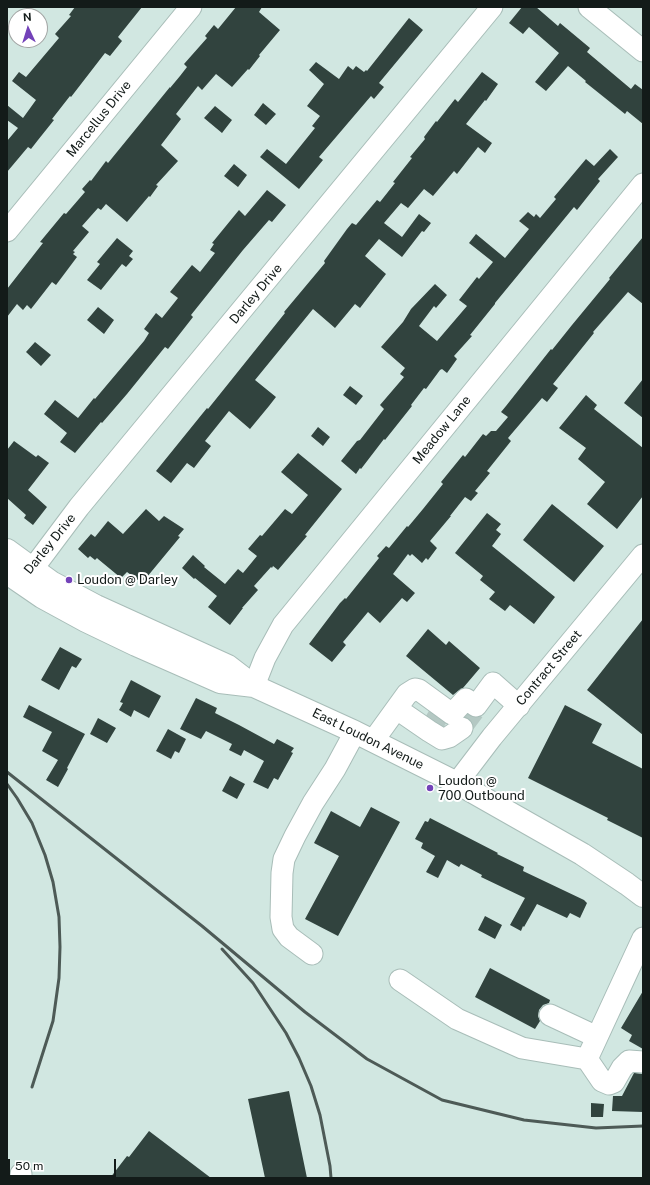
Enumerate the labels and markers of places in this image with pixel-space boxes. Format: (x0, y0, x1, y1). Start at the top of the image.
place label: Loudon @ Darley (77, 572, 178, 588)
marker: Loudon @ Darley (64, 575, 74, 585)
place label: Loudon @ 700 Outbound (438, 773, 525, 804)
marker: Loudon @ 700 Outbound (425, 783, 435, 793)

